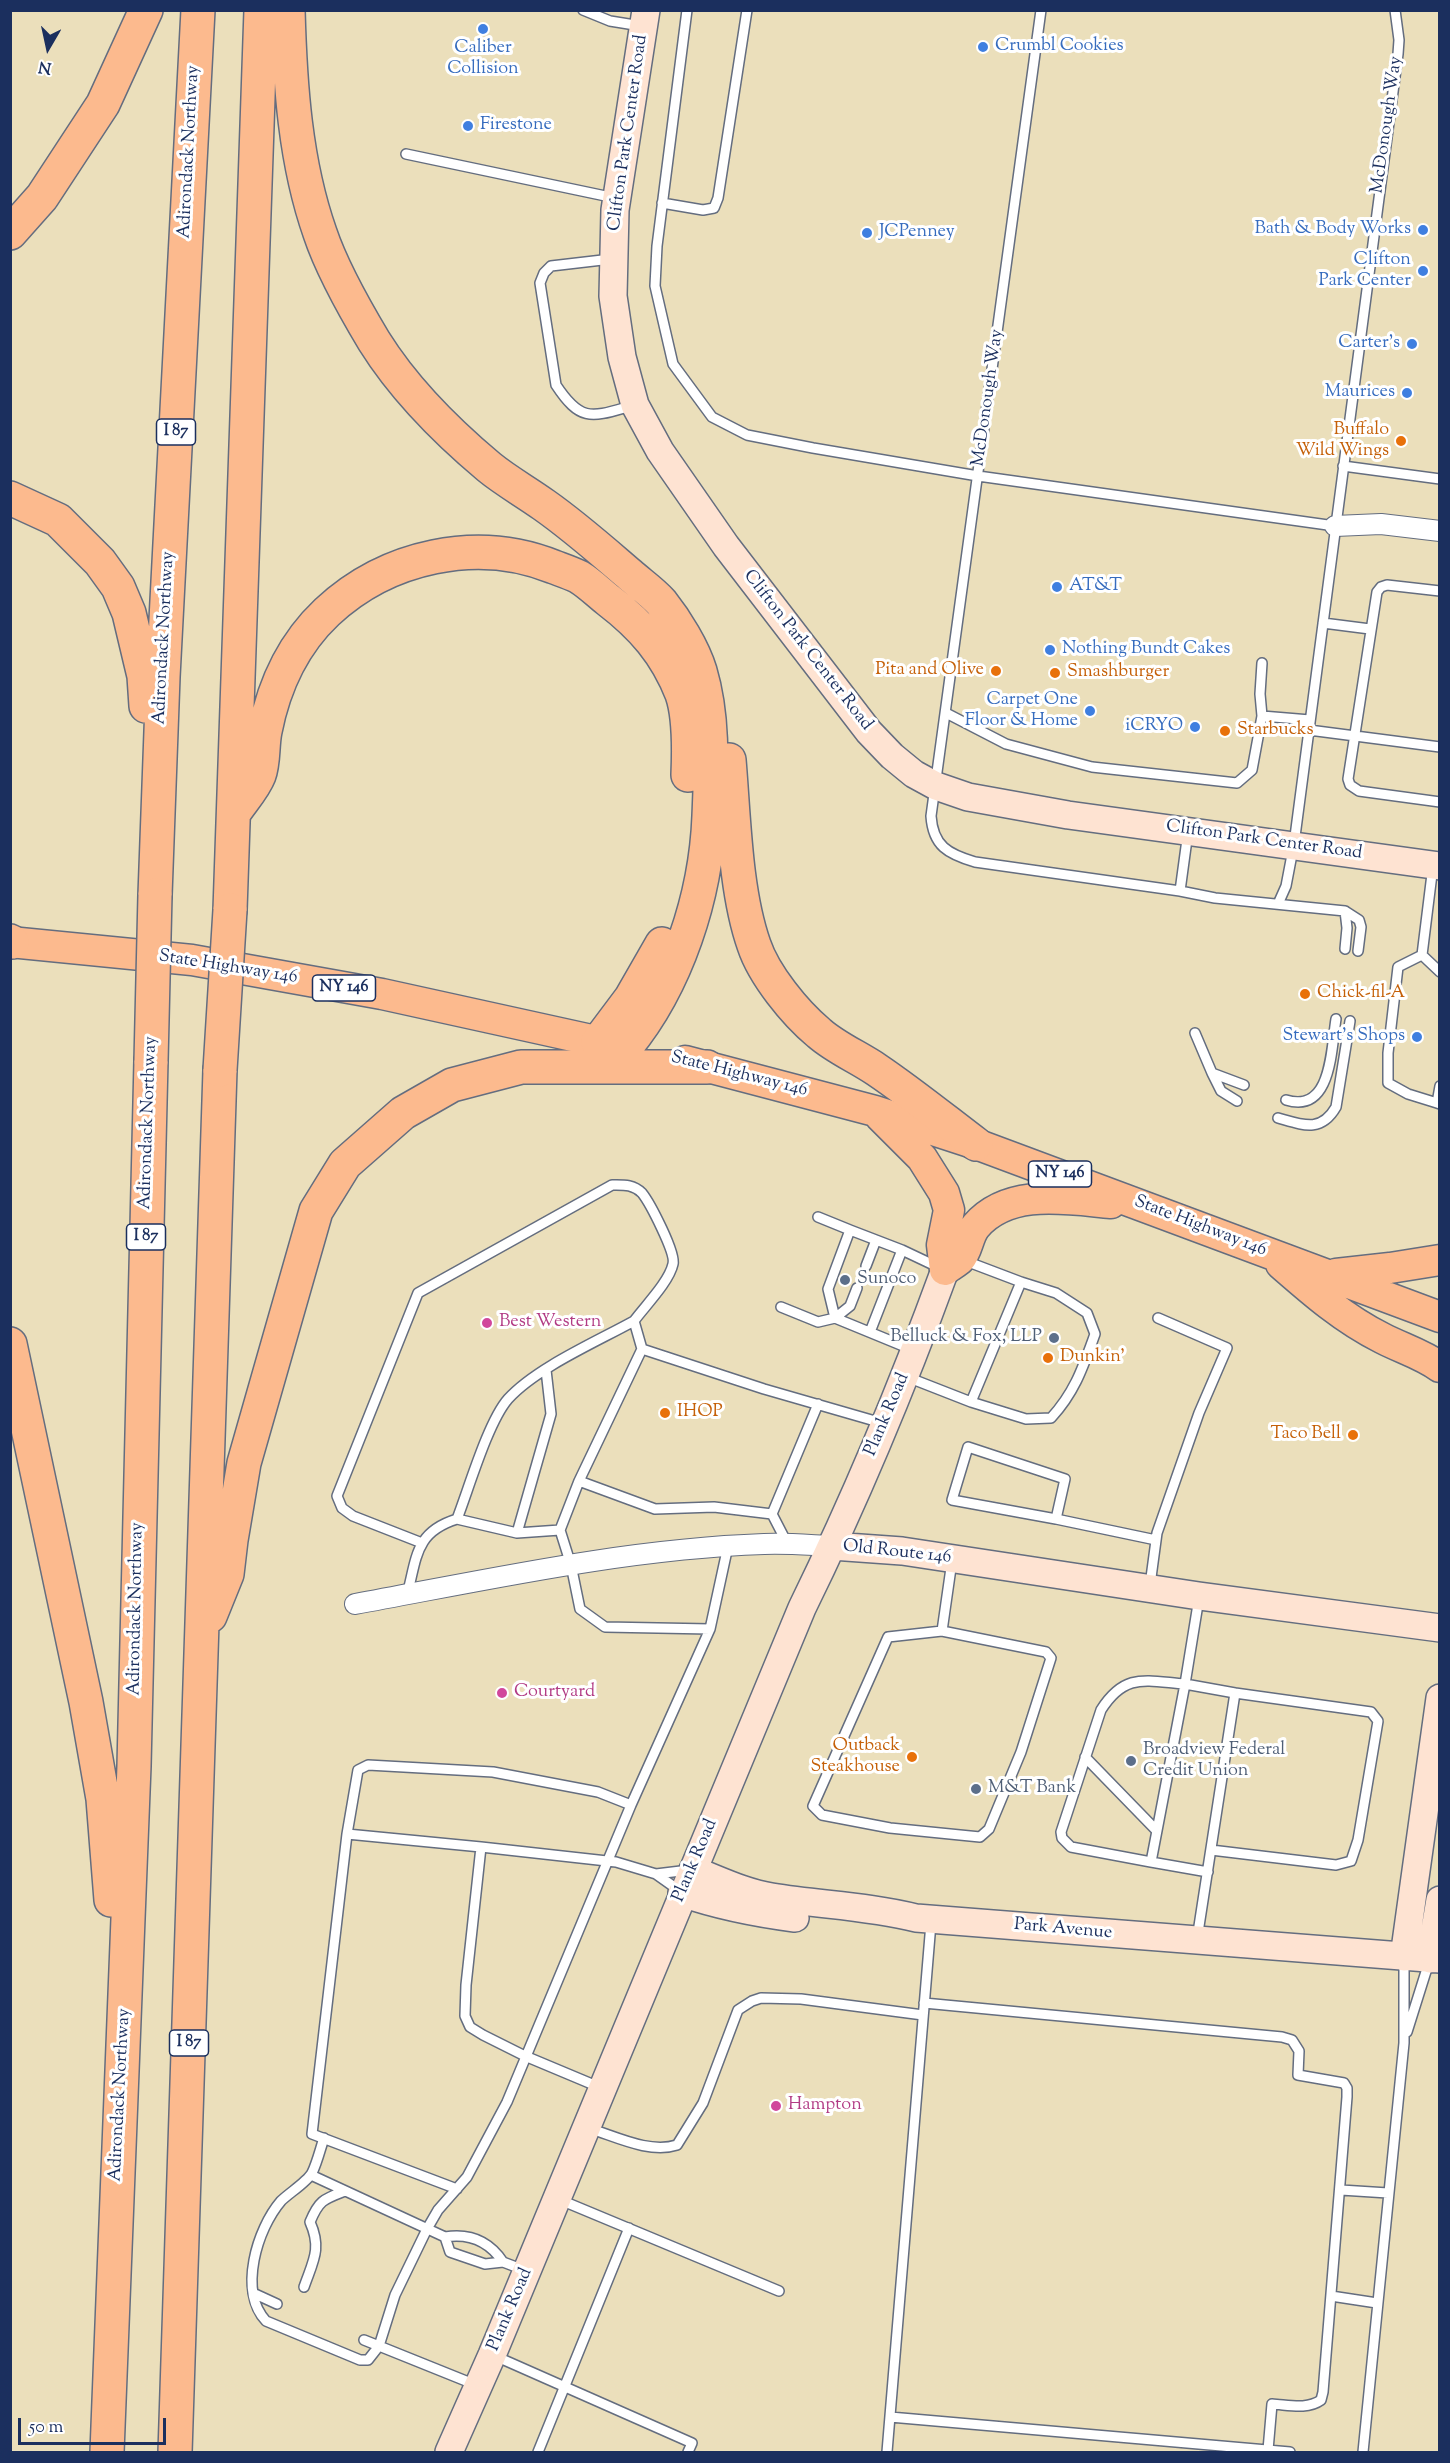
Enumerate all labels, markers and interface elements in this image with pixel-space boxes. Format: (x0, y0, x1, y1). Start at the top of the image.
north arrow (18, 18, 78, 78)
marker: Caliber Collision (476, 22, 490, 36)
street label: Clifton Park Center Road (605, 33, 653, 233)
place label: Crumbl Cookies (995, 36, 1124, 58)
place label: Caliber Collision (447, 38, 519, 80)
marker: Crumbl Cookies (976, 40, 990, 54)
text: N (37, 54, 53, 79)
street label: McDonough Way (1368, 55, 1408, 195)
street label: Adirondack Northway (175, 65, 205, 239)
place label: Firestone (480, 115, 552, 137)
marker: Firestone (461, 119, 475, 133)
place label: Bath & Body Works (1255, 219, 1411, 241)
place label: JCPenney (879, 222, 955, 244)
marker: Bath & Body Works (1416, 223, 1430, 237)
marker: JCPenney (860, 226, 874, 240)
place label: Clifton Park Center (1319, 250, 1411, 292)
marker: Clifton Park Center (1416, 264, 1430, 278)
street label: McDonough Way (969, 328, 1009, 468)
place label: Carter's (1338, 333, 1400, 355)
marker: Carter's (1405, 337, 1419, 351)
place label: Maurices (1325, 382, 1395, 404)
marker: Maurices (1400, 386, 1414, 400)
road number: I 87 (156, 419, 195, 445)
place label: Buffalo Wild Wings (1296, 420, 1389, 462)
marker: Buffalo Wild Wings (1394, 434, 1408, 448)
street label: Adirondack Northway (150, 551, 180, 725)
street label: Clifton Park Center Road (738, 566, 876, 736)
place label: AT&T (1069, 576, 1122, 598)
marker: AT&T (1050, 580, 1064, 594)
place label: Nothing Bundt Cakes (1062, 639, 1230, 661)
marker: Nothing Bundt Cakes (1043, 643, 1057, 657)
place label: Pita and Olive (875, 660, 984, 682)
place label: Smashburger (1067, 662, 1169, 684)
marker: Pita and Olive (989, 664, 1003, 678)
marker: Smashburger (1048, 666, 1062, 680)
place label: Carpet One Floor & Home (965, 690, 1078, 732)
marker: Carpet One Floor & Home (1083, 704, 1097, 718)
place label: iCRYO (1125, 716, 1183, 738)
marker: iCRYO (1188, 720, 1202, 734)
place label: Starbucks (1237, 720, 1314, 742)
marker: Starbucks (1218, 724, 1232, 738)
street label: Clifton Park Center Road (1164, 817, 1364, 865)
street label: State Highway 146 (157, 946, 299, 990)
road number: NY 146 (312, 975, 376, 1001)
place label: Chick-fil-A (1317, 983, 1405, 1005)
marker: Chick-fil-A (1298, 987, 1312, 1001)
place label: Stewart's Shops (1283, 1026, 1405, 1048)
marker: Stewart's Shops (1410, 1030, 1424, 1044)
street label: Adirondack Northway (135, 1036, 163, 1210)
street label: State Highway 146 (668, 1048, 810, 1102)
road number: NY 146 (1028, 1161, 1092, 1187)
street label: State Highway 146 (1131, 1192, 1269, 1262)
road number: I 87 (126, 1224, 166, 1250)
place label: Sunoco (857, 1269, 916, 1291)
marker: Sunoco (838, 1273, 852, 1287)
place label: Best Western (499, 1312, 601, 1334)
marker: Best Western (480, 1316, 494, 1330)
place label: Belluck & Fox, LLP (890, 1327, 1042, 1349)
marker: Belluck & Fox, LLP (1047, 1331, 1061, 1345)
place label: Dunkin' (1060, 1347, 1125, 1369)
marker: Dunkin' (1041, 1351, 1055, 1365)
street label: Plank Road (861, 1370, 915, 1460)
place label: IHOP (677, 1402, 723, 1424)
marker: IHOP (658, 1406, 672, 1420)
place label: Taco Bell (1270, 1424, 1341, 1446)
marker: Taco Bell (1346, 1428, 1360, 1442)
street label: Adirondack Northway (125, 1522, 149, 1696)
street label: Old Route 146 (842, 1537, 952, 1569)
place label: Courtyard (514, 1682, 595, 1704)
marker: Courtyard (495, 1686, 509, 1700)
place label: Outback Steakhouse (811, 1736, 900, 1778)
place label: Broadview Federal Credit Union (1143, 1740, 1285, 1782)
marker: Outback Steakhouse (905, 1750, 919, 1764)
marker: Broadview Federal Credit Union (1124, 1754, 1138, 1768)
place label: M&T Bank (988, 1778, 1076, 1800)
marker: M&T Bank (969, 1782, 983, 1796)
street label: Plank Road (669, 1816, 723, 1906)
street label: Park Avenue (1013, 1915, 1113, 1945)
street label: Adirondack Northway (106, 2008, 136, 2182)
road number: I 87 (170, 2030, 208, 2056)
place label: Hampton (788, 2095, 862, 2117)
marker: Hampton (769, 2099, 783, 2113)
street label: Plank Road (484, 2265, 538, 2355)
scale bar (21, 2406, 170, 2444)
text: 50 m (29, 2415, 63, 2441)

